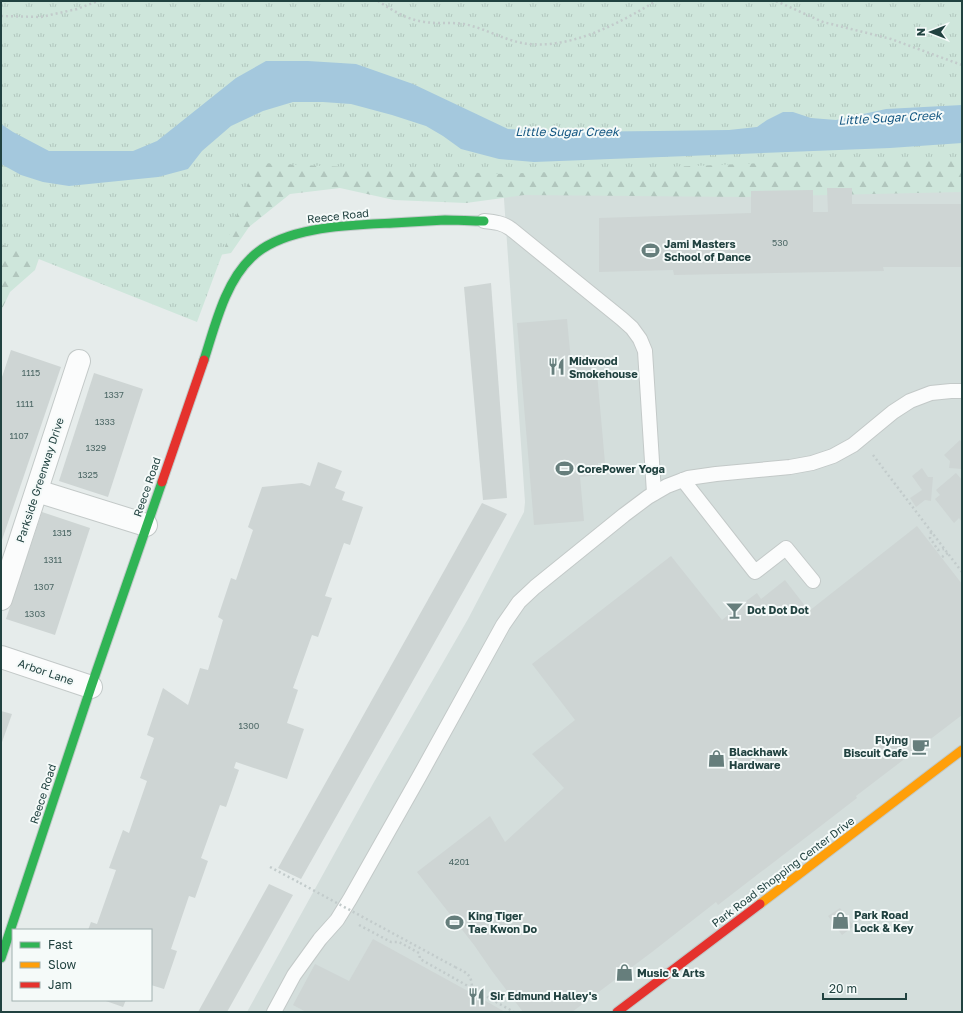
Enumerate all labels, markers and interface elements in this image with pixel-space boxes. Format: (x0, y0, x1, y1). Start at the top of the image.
north arrow (911, 12, 951, 52)
text: N (914, 28, 927, 36)
water label: Little Sugar Creek (838, 107, 943, 128)
water label: Little Sugar Creek (515, 124, 620, 139)
street label: Reece Road (306, 206, 370, 225)
place label: Jami Masters School of Dance (664, 237, 752, 263)
house number: 530 (772, 237, 788, 248)
sports icon: Jami Masters School of Dance (641, 240, 661, 260)
place label: Midwood Smokehouse (569, 354, 638, 380)
restaurant icon: Midwood Smokehouse (546, 357, 566, 377)
house number: 1115 (22, 367, 40, 378)
house number: 1337 (104, 389, 124, 400)
house number: 1111 (16, 398, 34, 409)
street label: Parkside Greenway Drive (13, 416, 66, 544)
house number: 1333 (95, 416, 115, 427)
house number: 1107 (9, 430, 29, 441)
house number: 1329 (86, 442, 106, 453)
street label: Reece Road (130, 455, 163, 518)
sports icon: CorePower Yoga (554, 459, 574, 479)
place label: CorePower Yoga (577, 462, 665, 475)
house number: 1325 (78, 469, 98, 480)
house number: 1315 (52, 527, 72, 538)
house number: 1311 (44, 554, 63, 565)
house number: 1307 (34, 581, 54, 592)
bar icon: Dot Dot Dot (724, 600, 744, 620)
place label: Dot Dot Dot (747, 603, 810, 616)
house number: 1303 (25, 608, 45, 619)
street label: Arbor Lane (17, 656, 76, 687)
house number: 1300 (239, 720, 260, 731)
place label: Flying Biscuit Cafe (843, 733, 909, 759)
cafe icon: Flying Biscuit Cafe (911, 736, 931, 756)
place label: Blackhawk Hardware (729, 745, 789, 771)
shop icon: Blackhawk Hardware (706, 748, 726, 768)
street label: Reece Road (27, 762, 58, 825)
street label: Park Road Shopping Center Drive (709, 814, 857, 929)
house number: 4201 (449, 856, 470, 867)
place label: Park Road Lock & Key (854, 908, 914, 934)
place label: King Tiger Tae Kwon Do (468, 909, 538, 935)
shop icon: Park Road Lock & Key (831, 911, 851, 931)
sports icon: King Tiger Tae Kwon Do (445, 912, 465, 932)
legend (12, 929, 152, 1001)
text: Fast (48, 937, 73, 952)
text: Slow (48, 957, 76, 972)
shop icon: Music & Arts (614, 963, 634, 983)
place label: Music & Arts (637, 966, 705, 979)
scale bar (823, 975, 906, 1001)
text: Jam (48, 977, 72, 992)
text: 20 m (829, 981, 857, 996)
restaurant icon: Sir Edmund Halley's (467, 986, 487, 1006)
place label: Sir Edmund Halley's (490, 989, 597, 1002)

